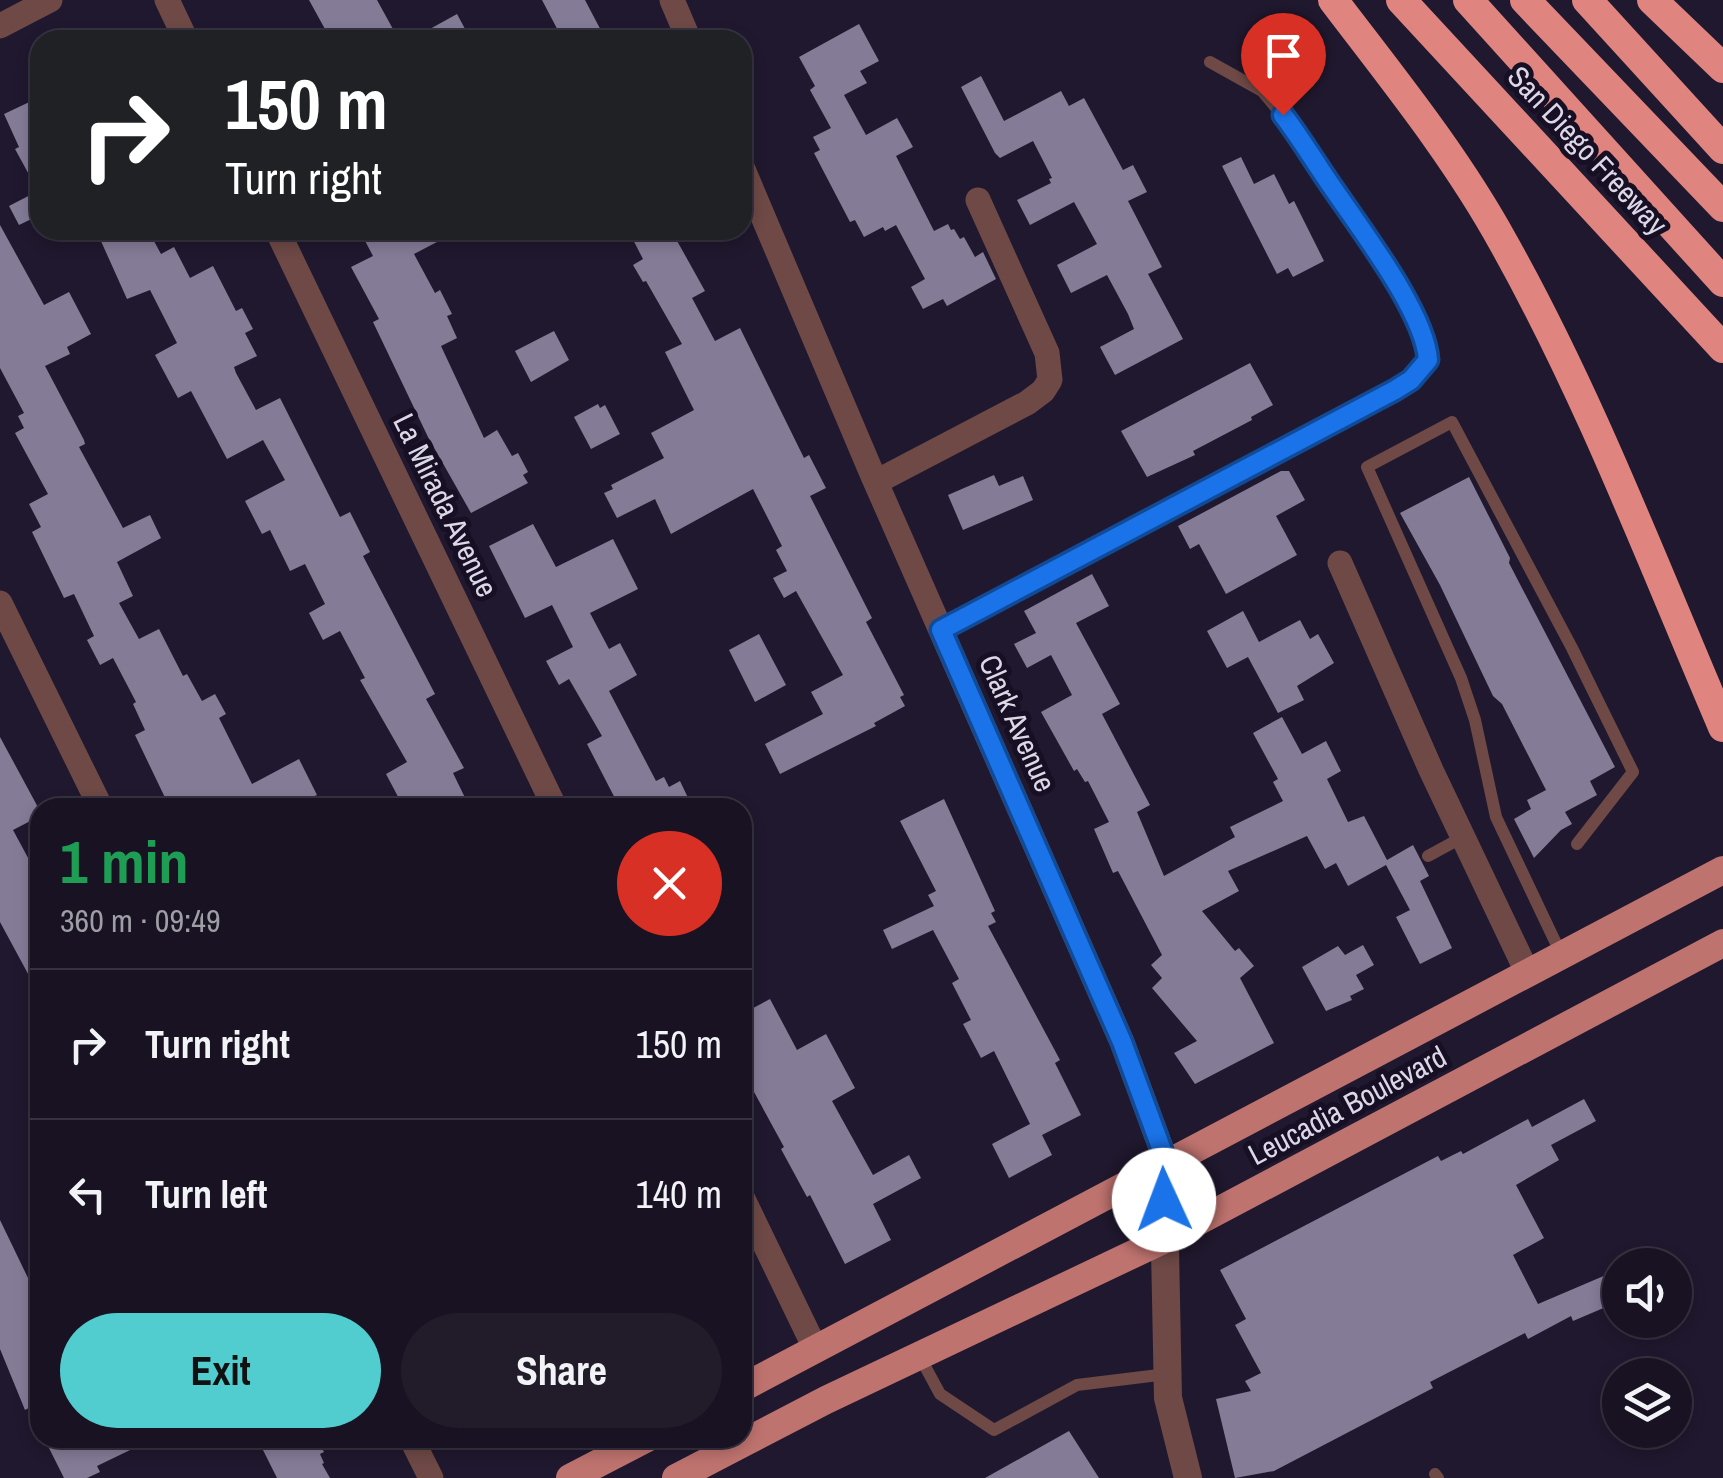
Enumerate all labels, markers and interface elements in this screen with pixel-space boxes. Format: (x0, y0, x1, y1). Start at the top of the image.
pin (1241, 13, 1326, 116)
icon: arrive (1256, 28, 1311, 83)
text: 150 m (225, 57, 388, 151)
street label: San Diego Freeway (1499, 57, 1677, 244)
icon: right (60, 70, 190, 200)
text: Turn right (225, 147, 382, 208)
street label: La Mirada Avenue (384, 407, 508, 603)
street label: Clark Avenue (970, 648, 1066, 798)
text: 1 min (60, 821, 189, 902)
button: close (617, 831, 722, 936)
text: 360 m · 09:49 (60, 899, 220, 942)
icon: right (60, 1017, 115, 1072)
text: Turn right (145, 1019, 290, 1070)
text: 150 m (635, 1019, 722, 1070)
street label: Leucadia Boulevard (1241, 1036, 1453, 1174)
position arrow (1112, 1148, 1216, 1252)
icon: left (60, 1167, 115, 1222)
text: Turn left (145, 1169, 267, 1220)
text: 140 m (635, 1169, 722, 1220)
map controls (1602, 1248, 1692, 1448)
button: sound (1602, 1248, 1692, 1338)
button: Exit (60, 1313, 381, 1428)
button: Share (401, 1313, 722, 1428)
button: layers (1602, 1358, 1692, 1448)

